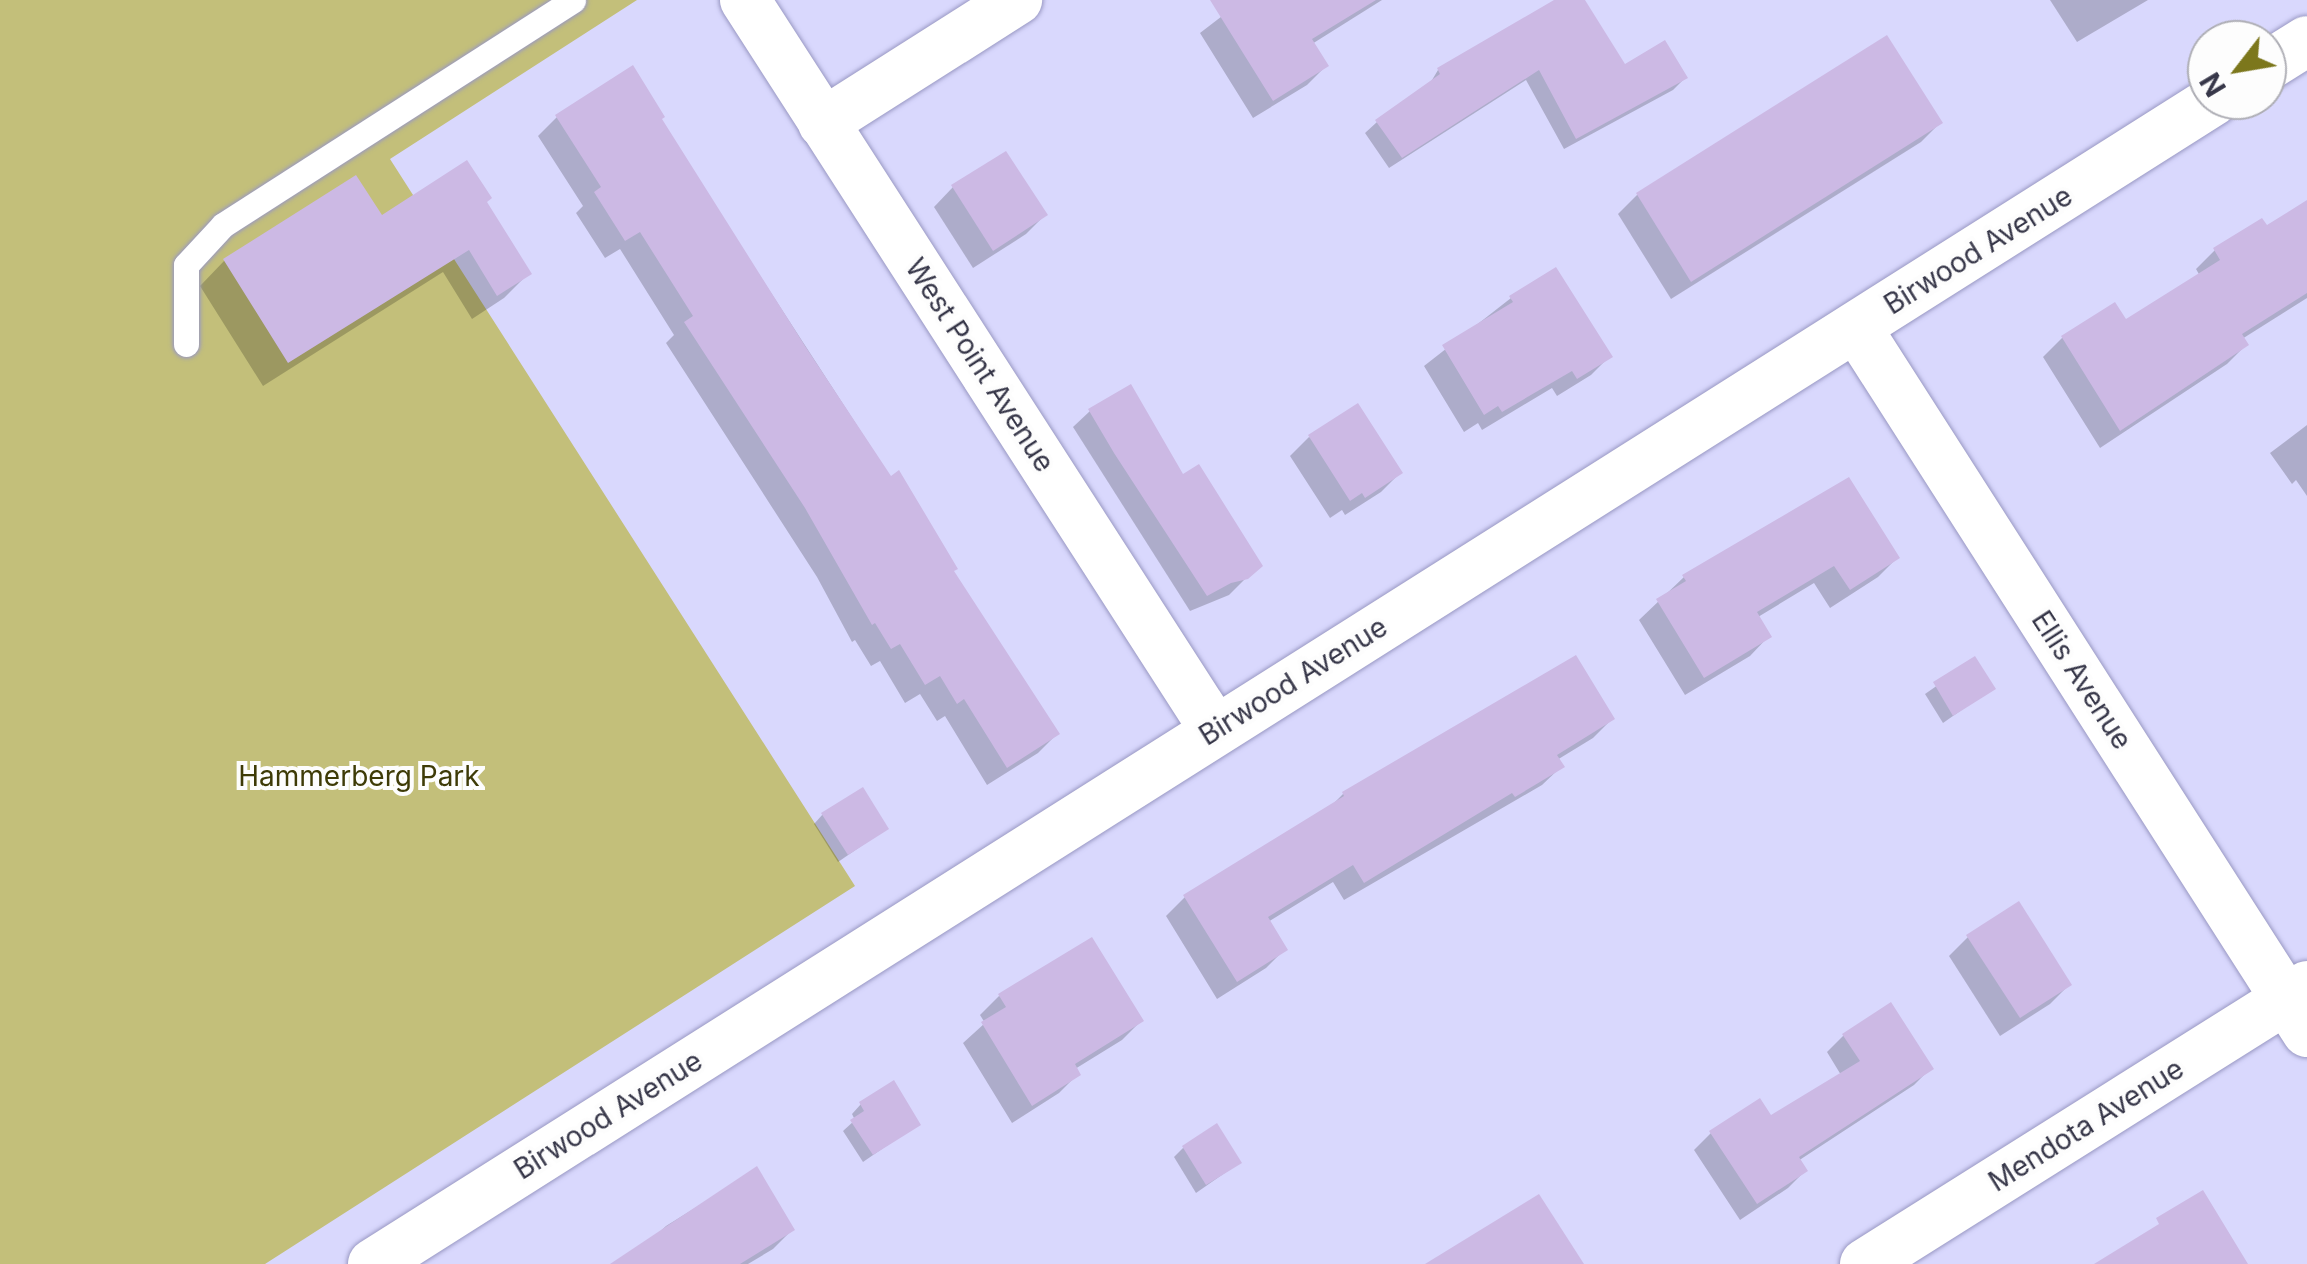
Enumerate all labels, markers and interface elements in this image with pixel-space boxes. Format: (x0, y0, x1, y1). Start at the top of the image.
north arrow (2187, 20, 2287, 120)
text: N (2193, 67, 2233, 102)
street label: Birwood Avenue (1878, 179, 2078, 321)
street label: West Point Avenue (898, 252, 1062, 478)
street label: Ellis Avenue (2025, 605, 2139, 755)
street label: Birwood Avenue (1193, 610, 1393, 752)
park label: Hammerberg Park (238, 759, 480, 793)
street label: Birwood Avenue (508, 1044, 708, 1186)
street label: Mendota Avenue (1982, 1052, 2190, 1198)

